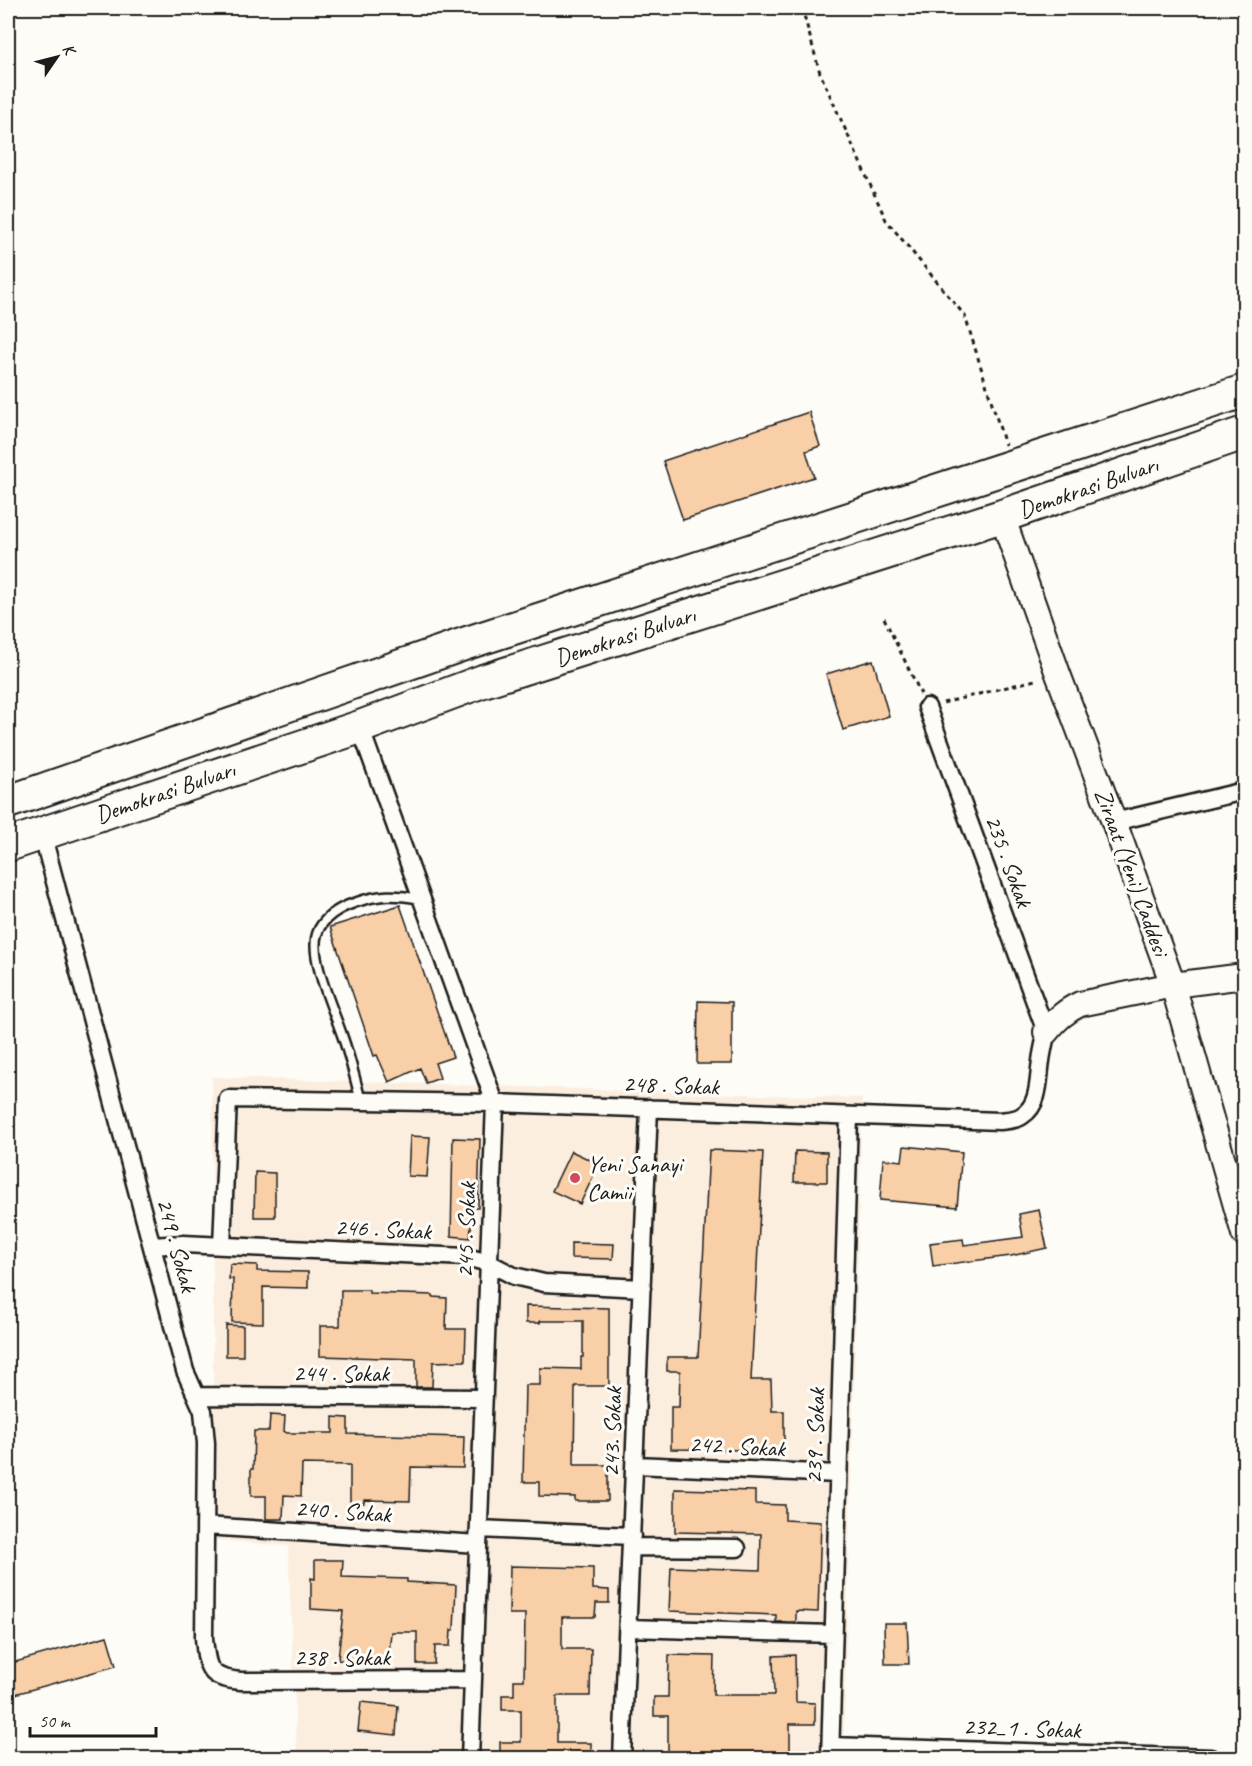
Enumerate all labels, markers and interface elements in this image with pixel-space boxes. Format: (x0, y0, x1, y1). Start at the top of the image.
north arrow (27, 27, 87, 87)
text: K (58, 40, 81, 61)
street label: Demokrasi Bulvarı (1014, 449, 1163, 525)
street label: Demokrasi Bulvarı (551, 599, 700, 673)
street label: Demokrasi Bulvarı (91, 754, 240, 830)
street label: Ziraat (Yeni) Caddesi (1088, 784, 1177, 963)
street label: 235 . Sokak (979, 811, 1040, 913)
street label: 248 . Sokak (623, 1068, 722, 1102)
place label: Yeni Sanayi Camii (587, 1149, 685, 1207)
marker: Yeni Sanayi Camii (568, 1171, 582, 1185)
street label: 245 . Sokak (449, 1179, 483, 1278)
street label: 249 . Sokak (150, 1195, 204, 1297)
street label: 246 . Sokak (334, 1212, 434, 1247)
street label: 244 . Sokak (293, 1358, 391, 1388)
street label: 243. Sokak (595, 1384, 629, 1477)
street label: 239 . Sokak (798, 1385, 832, 1484)
street label: 242 . Sokak (688, 1429, 788, 1464)
street label: 240 . Sokak (294, 1493, 394, 1529)
street label: 238 . Sokak (294, 1642, 392, 1672)
scale bar (30, 1700, 156, 1738)
text: 50 m (39, 1710, 72, 1732)
street label: 232_1 . Sokak (963, 1711, 1083, 1745)

